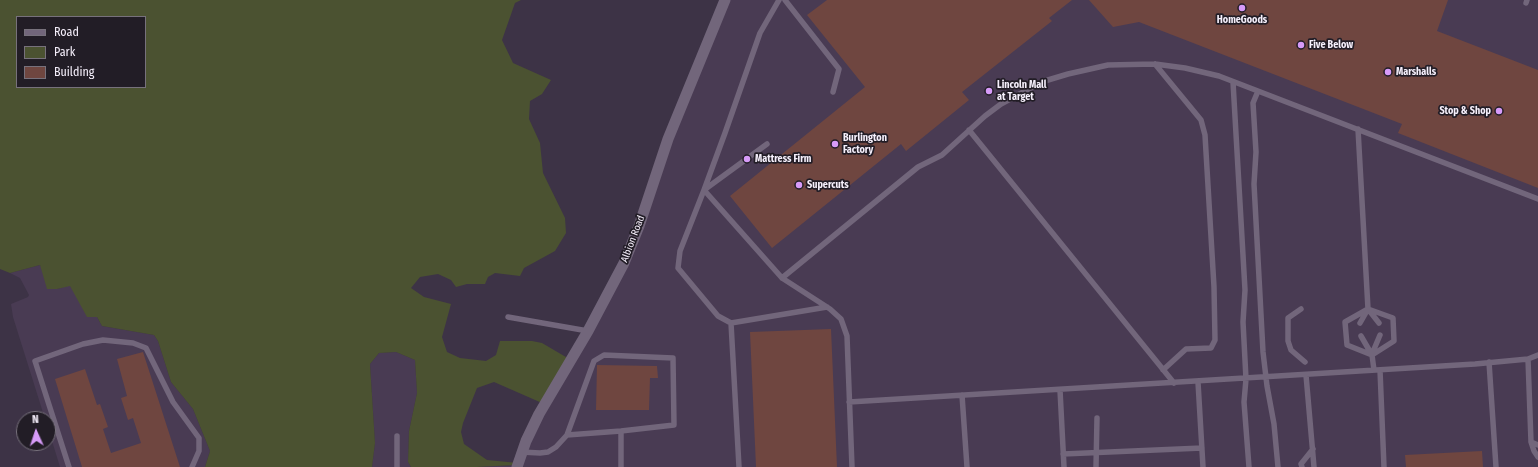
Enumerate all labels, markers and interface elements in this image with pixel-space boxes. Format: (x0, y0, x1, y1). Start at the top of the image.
marker: HomeGoods (1237, 3, 1247, 13)
place label: HomeGoods (1217, 14, 1267, 26)
legend (16, 16, 146, 88)
text: Road (54, 25, 79, 39)
place label: Five Below (1309, 39, 1353, 51)
marker: Five Below (1296, 40, 1306, 50)
text: Park (54, 45, 75, 59)
text: Building (54, 65, 94, 79)
place label: Marshalls (1396, 66, 1436, 78)
marker: Marshalls (1383, 67, 1393, 77)
place label: Lincoln Mall at Target (997, 79, 1047, 102)
marker: Lincoln Mall at Target (984, 86, 994, 96)
place label: Stop & Shop (1439, 105, 1491, 117)
marker: Stop & Shop (1494, 106, 1504, 116)
place label: Burlington Factory (843, 132, 887, 156)
marker: Burlington Factory (830, 139, 840, 149)
place label: Mattress Firm (755, 153, 811, 165)
marker: Mattress Firm (742, 154, 752, 164)
place label: Supercuts (807, 179, 849, 191)
marker: Supercuts (794, 180, 804, 190)
street label: Albion Road (619, 214, 647, 264)
north arrow (16, 411, 56, 451)
text: N (32, 413, 39, 426)

